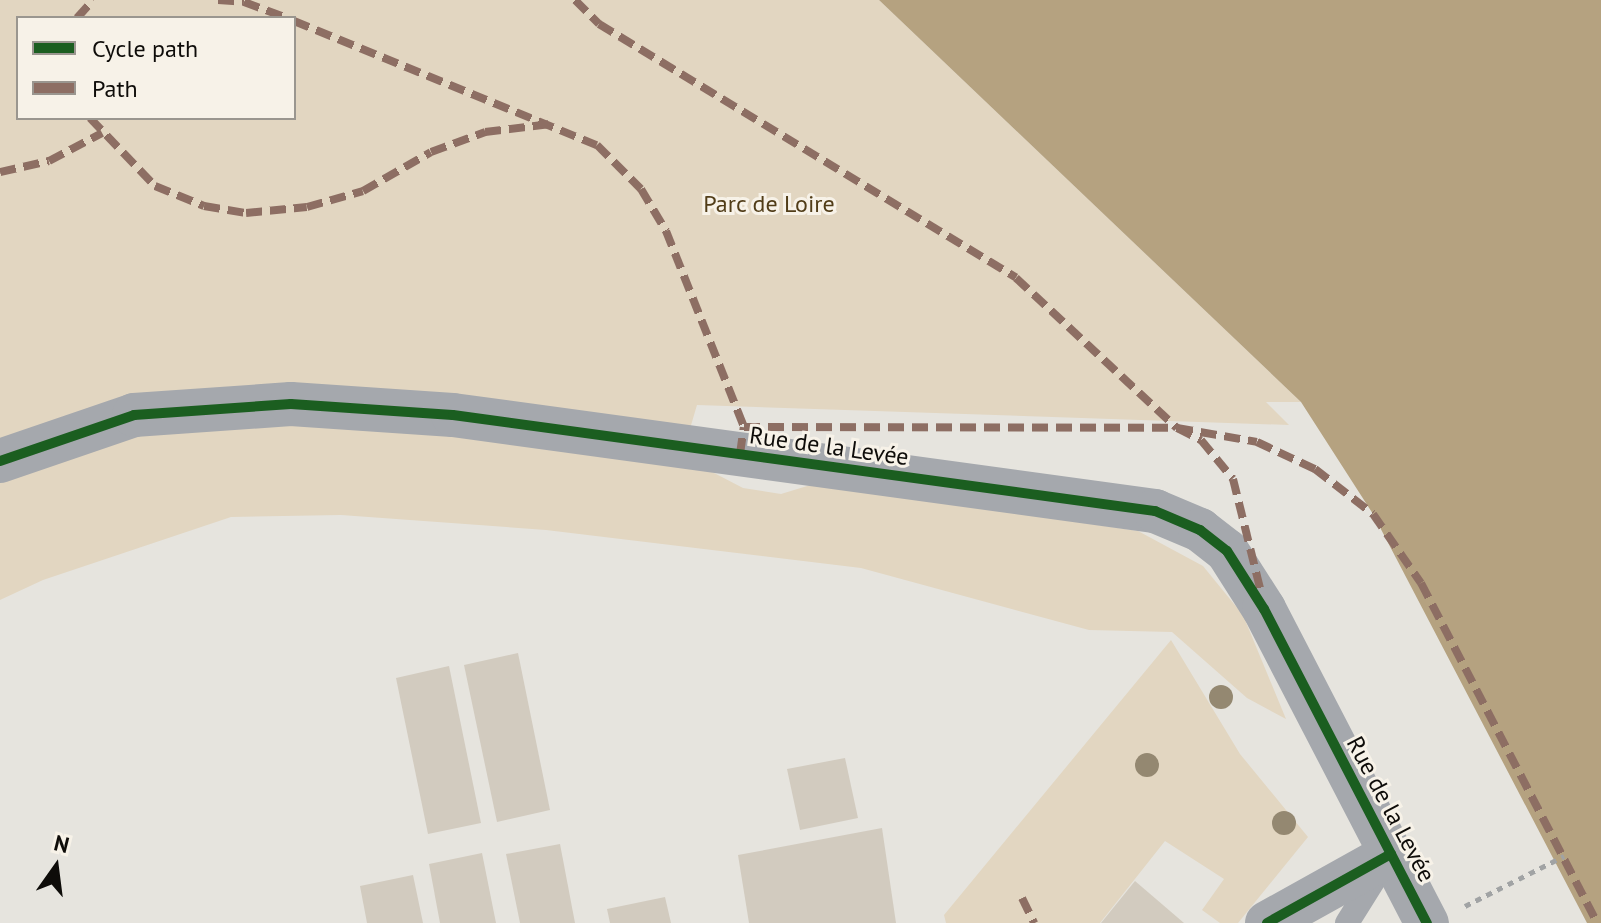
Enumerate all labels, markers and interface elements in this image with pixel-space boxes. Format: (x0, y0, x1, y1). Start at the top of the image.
legend (16, 16, 296, 120)
text: Cycle path (92, 33, 198, 64)
text: Path (92, 73, 138, 104)
park label: Parc de Loire (703, 190, 835, 218)
street label: Rue de la Levée (748, 421, 910, 471)
street label: Rue de la Levée (1341, 731, 1441, 887)
north arrow (16, 827, 96, 907)
text: N (51, 828, 72, 859)

